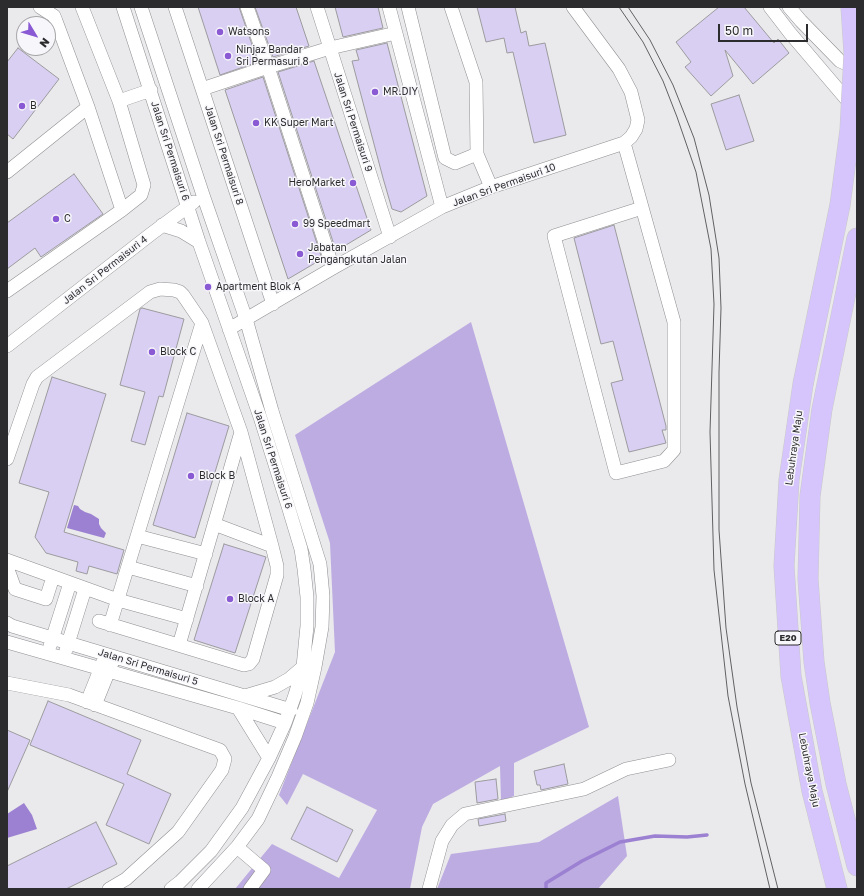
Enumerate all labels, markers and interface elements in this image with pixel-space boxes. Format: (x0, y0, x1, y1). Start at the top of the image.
north arrow (16, 16, 56, 56)
scale bar (720, 16, 810, 42)
text: 50 m (725, 23, 753, 38)
place label: Watsons (228, 26, 269, 38)
marker: Watsons (215, 27, 225, 37)
text: N (37, 36, 53, 50)
place label: Ninjaz Bandar Sri Permasuri 8 (236, 44, 309, 68)
marker: Ninjaz Bandar Sri Permasuri 8 (223, 51, 233, 61)
street label: Jalan Sri Permaisuri 9 (331, 71, 375, 173)
place label: MR.DIY (383, 86, 418, 98)
marker: MR.DIY (370, 87, 380, 97)
place label: B (30, 100, 37, 112)
street label: Jalan Sri Permaisuri 6 (148, 100, 192, 202)
marker: B (17, 101, 27, 111)
street label: Jalan Sri Permaisuri 8 (202, 104, 246, 206)
place label: KK Super Mart (264, 117, 333, 129)
marker: KK Super Mart (251, 118, 261, 128)
street label: Jalan Sri Permaisuri 10 (451, 161, 557, 209)
place label: HeroMarket (288, 177, 345, 189)
marker: HeroMarket (348, 178, 358, 188)
place label: C (64, 213, 71, 225)
marker: C (51, 214, 61, 224)
place label: 99 Speedmart (303, 218, 370, 230)
marker: 99 Speedmart (290, 219, 300, 229)
street label: Jalan Sri Permaisuri 4 (60, 233, 150, 307)
place label: Jabatan Pengangkutan Jalan (308, 242, 407, 266)
marker: Jabatan Pengangkutan Jalan (295, 249, 305, 259)
place label: Apartment Blok A (216, 281, 300, 293)
marker: Apartment Blok A (203, 282, 213, 292)
place label: Block C (160, 346, 196, 358)
marker: Block C (147, 347, 157, 357)
street label: Jalan Sri Permaisuri 6 (251, 408, 295, 510)
street label: Lebuhraya Maju (783, 410, 805, 486)
place label: Block B (199, 470, 235, 482)
marker: Block B (186, 471, 196, 481)
place label: Block A (238, 593, 274, 605)
marker: Block A (225, 594, 235, 604)
road number: E20 (775, 631, 801, 645)
street label: Jalan Sri Permaisuri 5 (97, 646, 199, 688)
street label: Lebuhraya Maju (796, 732, 822, 808)

